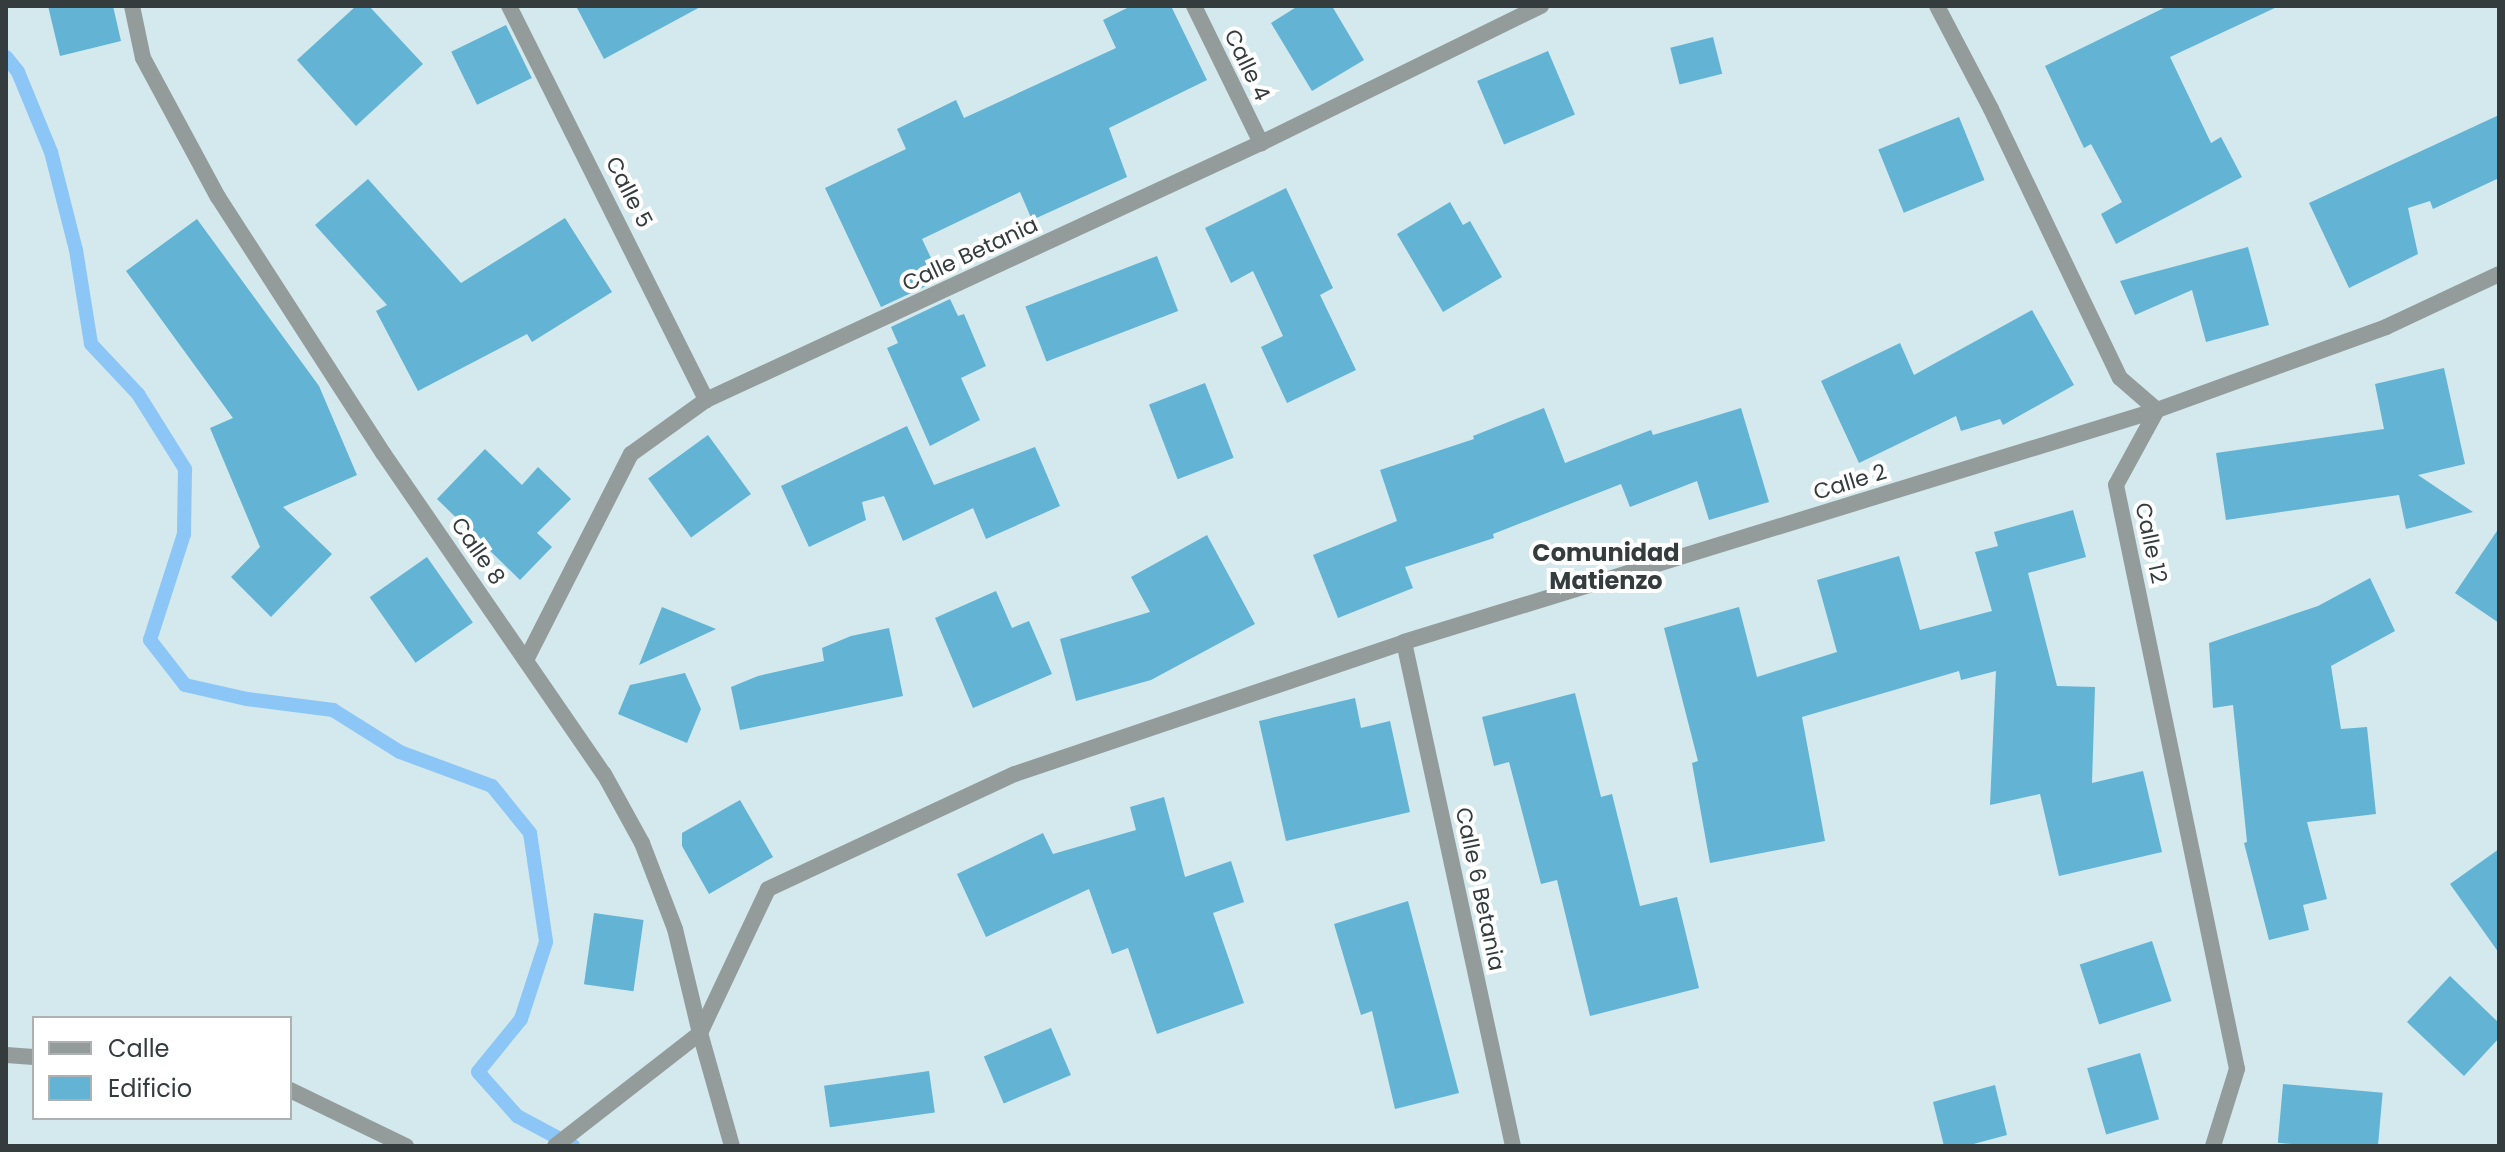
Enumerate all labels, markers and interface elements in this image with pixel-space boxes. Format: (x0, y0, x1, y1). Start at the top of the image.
street label: Calle 4 (1218, 25, 1276, 105)
street label: Calle 5 (600, 152, 658, 232)
street label: Calle Betania (898, 211, 1042, 297)
street label: Calle 2 (1810, 458, 1890, 506)
street label: Calle 12 (2130, 500, 2172, 586)
street label: Calle 8 (445, 512, 511, 590)
district label: Comunidad Matienzo (1532, 539, 1680, 595)
street label: Calle 6 Betania (1450, 805, 1510, 973)
legend (32, 1016, 292, 1120)
text: Calle (108, 1032, 169, 1065)
text: Edificio (108, 1072, 192, 1105)

